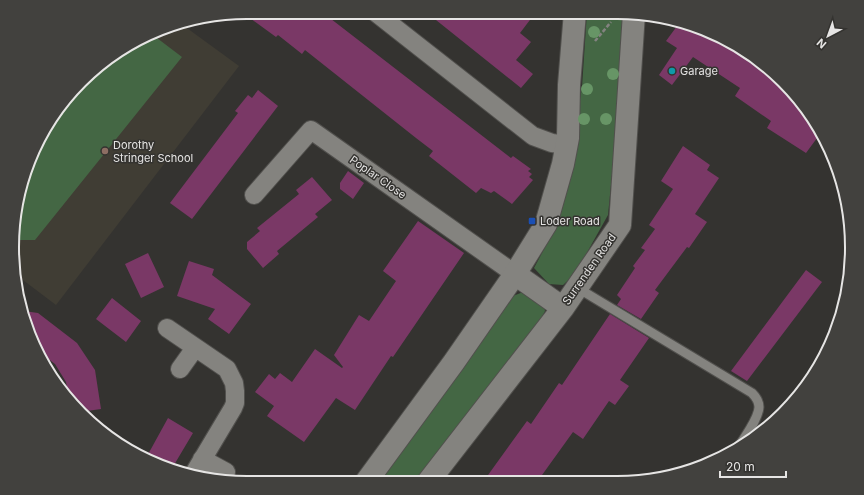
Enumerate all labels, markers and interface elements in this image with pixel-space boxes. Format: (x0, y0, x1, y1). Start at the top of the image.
north arrow (808, 16, 848, 56)
text: N (814, 36, 829, 52)
place label: Garage (680, 64, 718, 78)
marker: Garage (667, 66, 677, 76)
place label: Dorothy Stringer School (113, 138, 193, 165)
marker: Dorothy Stringer School (100, 146, 110, 156)
street label: Poplar Close (347, 152, 409, 202)
place label: Loder Road (540, 214, 600, 228)
marker: Loder Road (527, 216, 537, 226)
street label: Surrenden Road (559, 231, 619, 307)
scale bar (720, 453, 786, 479)
text: 20 m (726, 459, 755, 474)

